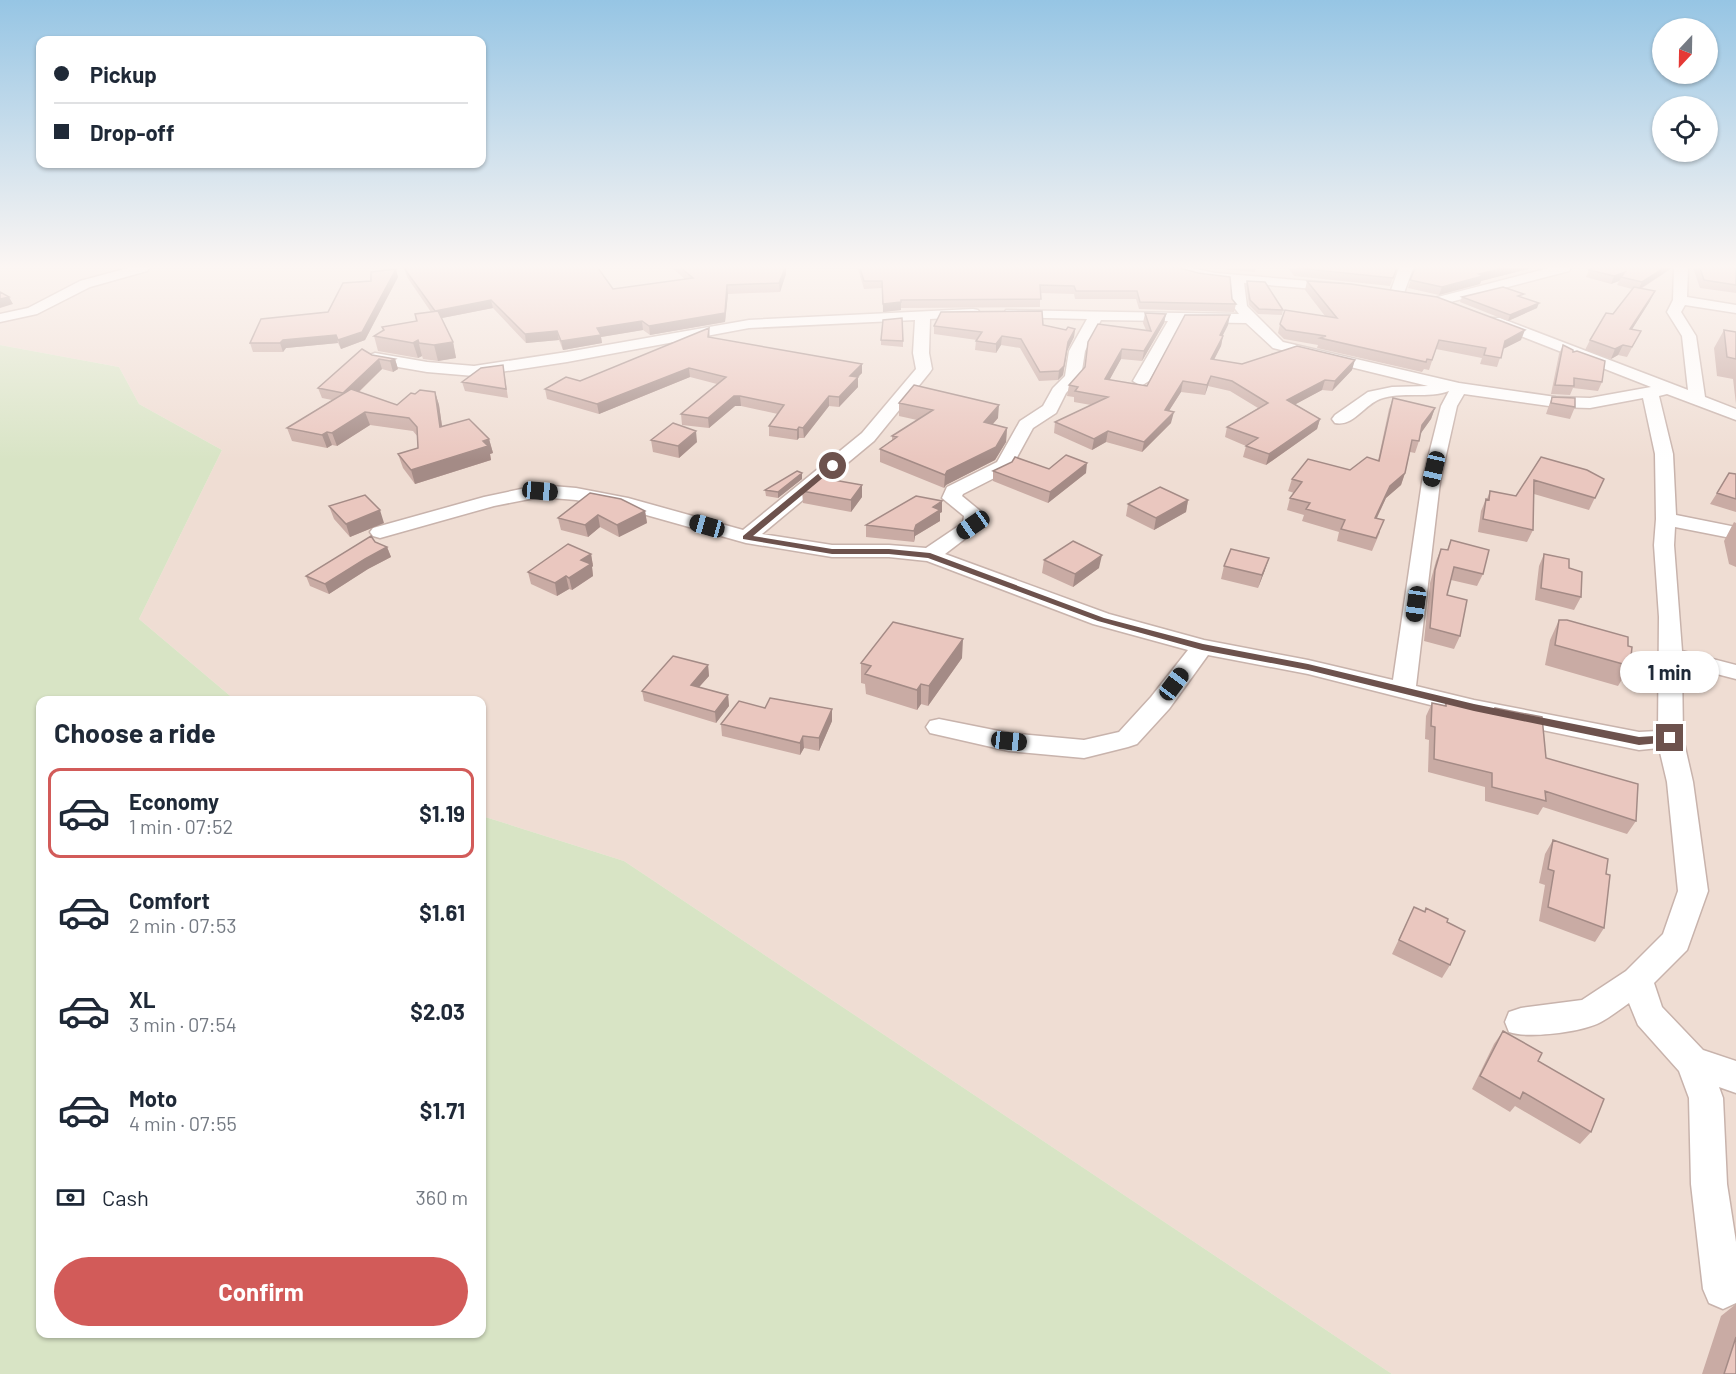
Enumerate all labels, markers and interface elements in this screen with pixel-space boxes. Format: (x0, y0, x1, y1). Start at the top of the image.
north arrow (1652, 18, 1718, 84)
map controls (1652, 18, 1718, 162)
text: Pickup (90, 61, 157, 87)
button: locate (1652, 96, 1718, 162)
text: Drop-off (90, 119, 174, 145)
car (1421, 449, 1447, 489)
route start (819, 452, 846, 479)
car (521, 480, 559, 502)
car (953, 507, 993, 543)
car (687, 512, 727, 540)
car (1405, 585, 1427, 623)
callout: 1 min (1620, 651, 1720, 693)
text: 1 min (1648, 660, 1691, 684)
car (1156, 664, 1192, 704)
text: Choose a ride (54, 716, 216, 748)
route end (1656, 724, 1683, 751)
car (990, 730, 1028, 752)
icon: car (57, 786, 111, 840)
text: Economy (129, 788, 219, 814)
text: $1.19 (419, 800, 465, 826)
text: 1 min · 07:52 (129, 814, 233, 838)
icon: car (57, 885, 111, 939)
text: Comfort (129, 887, 210, 913)
text: $1.61 (419, 899, 465, 925)
text: 2 min · 07:53 (129, 913, 236, 937)
icon: car (57, 984, 111, 1038)
text: XL (129, 986, 155, 1012)
text: $2.03 (410, 998, 465, 1024)
text: 3 min · 07:54 (129, 1012, 237, 1036)
icon: car (57, 1083, 111, 1137)
text: Moto (129, 1085, 177, 1111)
text: $1.71 (420, 1097, 465, 1123)
text: 4 min · 07:55 (129, 1111, 237, 1135)
icon: cash (54, 1181, 87, 1214)
text: Cash (102, 1184, 149, 1210)
text: 360 m (416, 1185, 468, 1209)
button: Confirm (54, 1257, 468, 1326)

